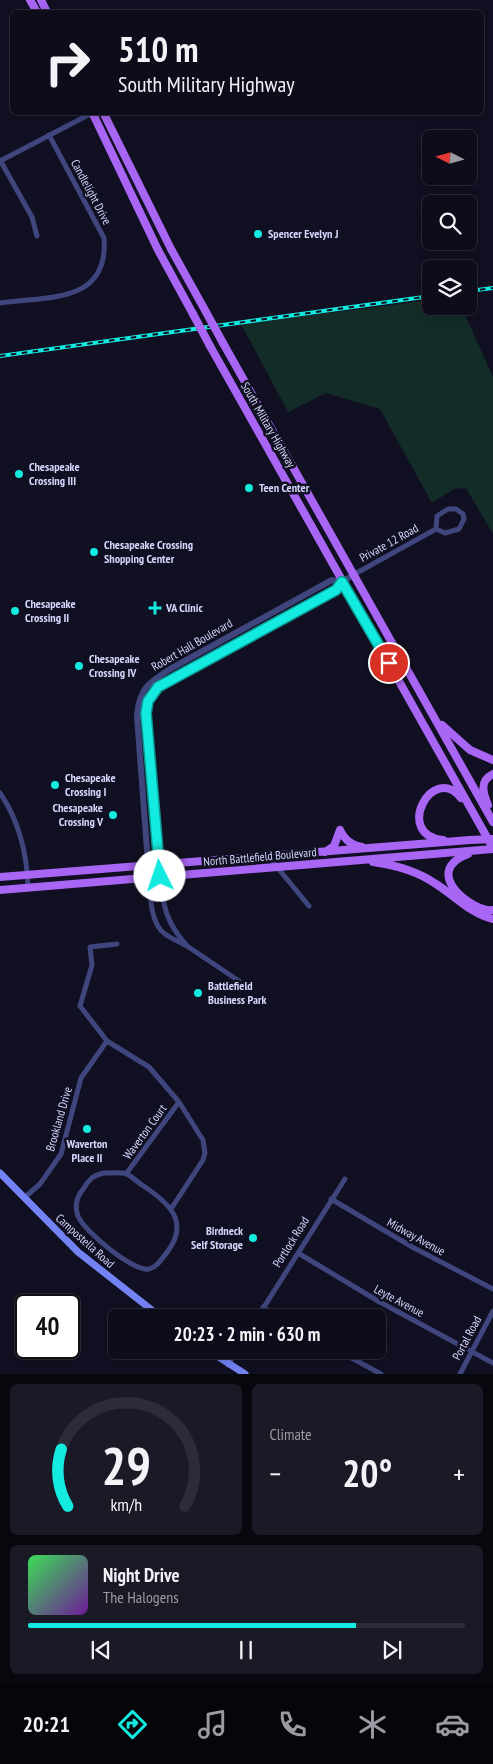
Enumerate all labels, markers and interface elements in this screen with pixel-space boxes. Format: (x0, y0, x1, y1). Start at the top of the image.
text: 510 m (118, 26, 199, 72)
icon: right (35, 30, 100, 95)
text: South Military Highway (118, 70, 295, 98)
north arrow (422, 130, 478, 185)
map controls (422, 130, 477, 315)
street label: Candlelight Drive (68, 157, 115, 227)
button: search (422, 195, 477, 250)
place label: Spencer Evelyn J (268, 226, 338, 241)
marker: Spencer Evelyn J (252, 228, 264, 240)
button: layers (422, 260, 477, 315)
street label: South Military Highway (238, 379, 299, 471)
place label: Chesapeake Crossing III (29, 459, 80, 488)
marker: Chesapeake Crossing III (13, 468, 25, 480)
place label: Teen Center (259, 480, 310, 495)
marker: Teen Center (243, 482, 255, 494)
street label: Private 12 Road (357, 520, 421, 565)
place label: Chesapeake Crossing Shopping Center (104, 537, 193, 566)
marker: Chesapeake Crossing Shopping Center (88, 546, 100, 558)
place label: Chesapeake Crossing II (25, 596, 76, 625)
place label: VA Clinic (165, 600, 203, 615)
marker: VA Clinic (148, 601, 162, 615)
marker: Chesapeake Crossing II (9, 605, 21, 617)
street label: Robert Hall Boulevard (149, 615, 235, 674)
pin (368, 642, 410, 684)
icon: arrive (375, 649, 403, 677)
place label: Chesapeake Crossing IV (89, 651, 140, 680)
marker: Chesapeake Crossing IV (73, 660, 85, 672)
place label: Chesapeake Crossing I (65, 770, 116, 799)
marker: Chesapeake Crossing I (49, 779, 61, 791)
place label: Chesapeake Crossing V (52, 800, 104, 829)
marker: Chesapeake Crossing V (107, 809, 119, 821)
street label: North Battlefield Boulevard (203, 844, 317, 869)
position arrow (133, 849, 185, 901)
place label: Battlefield Business Park (208, 978, 266, 1007)
marker: Battlefield Business Park (192, 987, 204, 999)
street label: Brookland Drive (42, 1085, 75, 1153)
street label: Waverton Court (120, 1101, 170, 1162)
marker: Waverton Place II (81, 1123, 93, 1135)
place label: Waverton Place II (66, 1136, 107, 1165)
street label: Campostella Road (53, 1210, 118, 1271)
street label: Portlock Road (269, 1214, 312, 1270)
street label: Midway Avenue (385, 1214, 448, 1259)
place label: Birdneck Self Storage (191, 1223, 243, 1252)
marker: Birdneck Self Storage (247, 1232, 259, 1244)
street label: Leyte Avenue (372, 1281, 427, 1320)
speed limit sign: 40 (15, 1294, 80, 1359)
street label: Portal Road (449, 1313, 484, 1362)
text: 20:23 · 2 min · 630 m (174, 1322, 320, 1346)
text: Climate (270, 1424, 312, 1444)
text: 29 (101, 1432, 151, 1499)
text: 20° (342, 1448, 392, 1497)
text: − (270, 1455, 281, 1492)
text: + (453, 1455, 465, 1492)
text: km/h (110, 1493, 142, 1516)
text: Night Drive (103, 1563, 180, 1587)
text: The Halogens (103, 1587, 179, 1607)
icon: previous (87, 1636, 115, 1664)
icon: pause (232, 1636, 260, 1664)
icon: next (378, 1636, 406, 1664)
icon: directions (115, 1707, 150, 1742)
icon: music (195, 1707, 230, 1742)
icon: phone (275, 1707, 310, 1742)
icon: climate (355, 1707, 390, 1742)
icon: car (435, 1707, 470, 1742)
text: 20:21 (23, 1710, 70, 1738)

